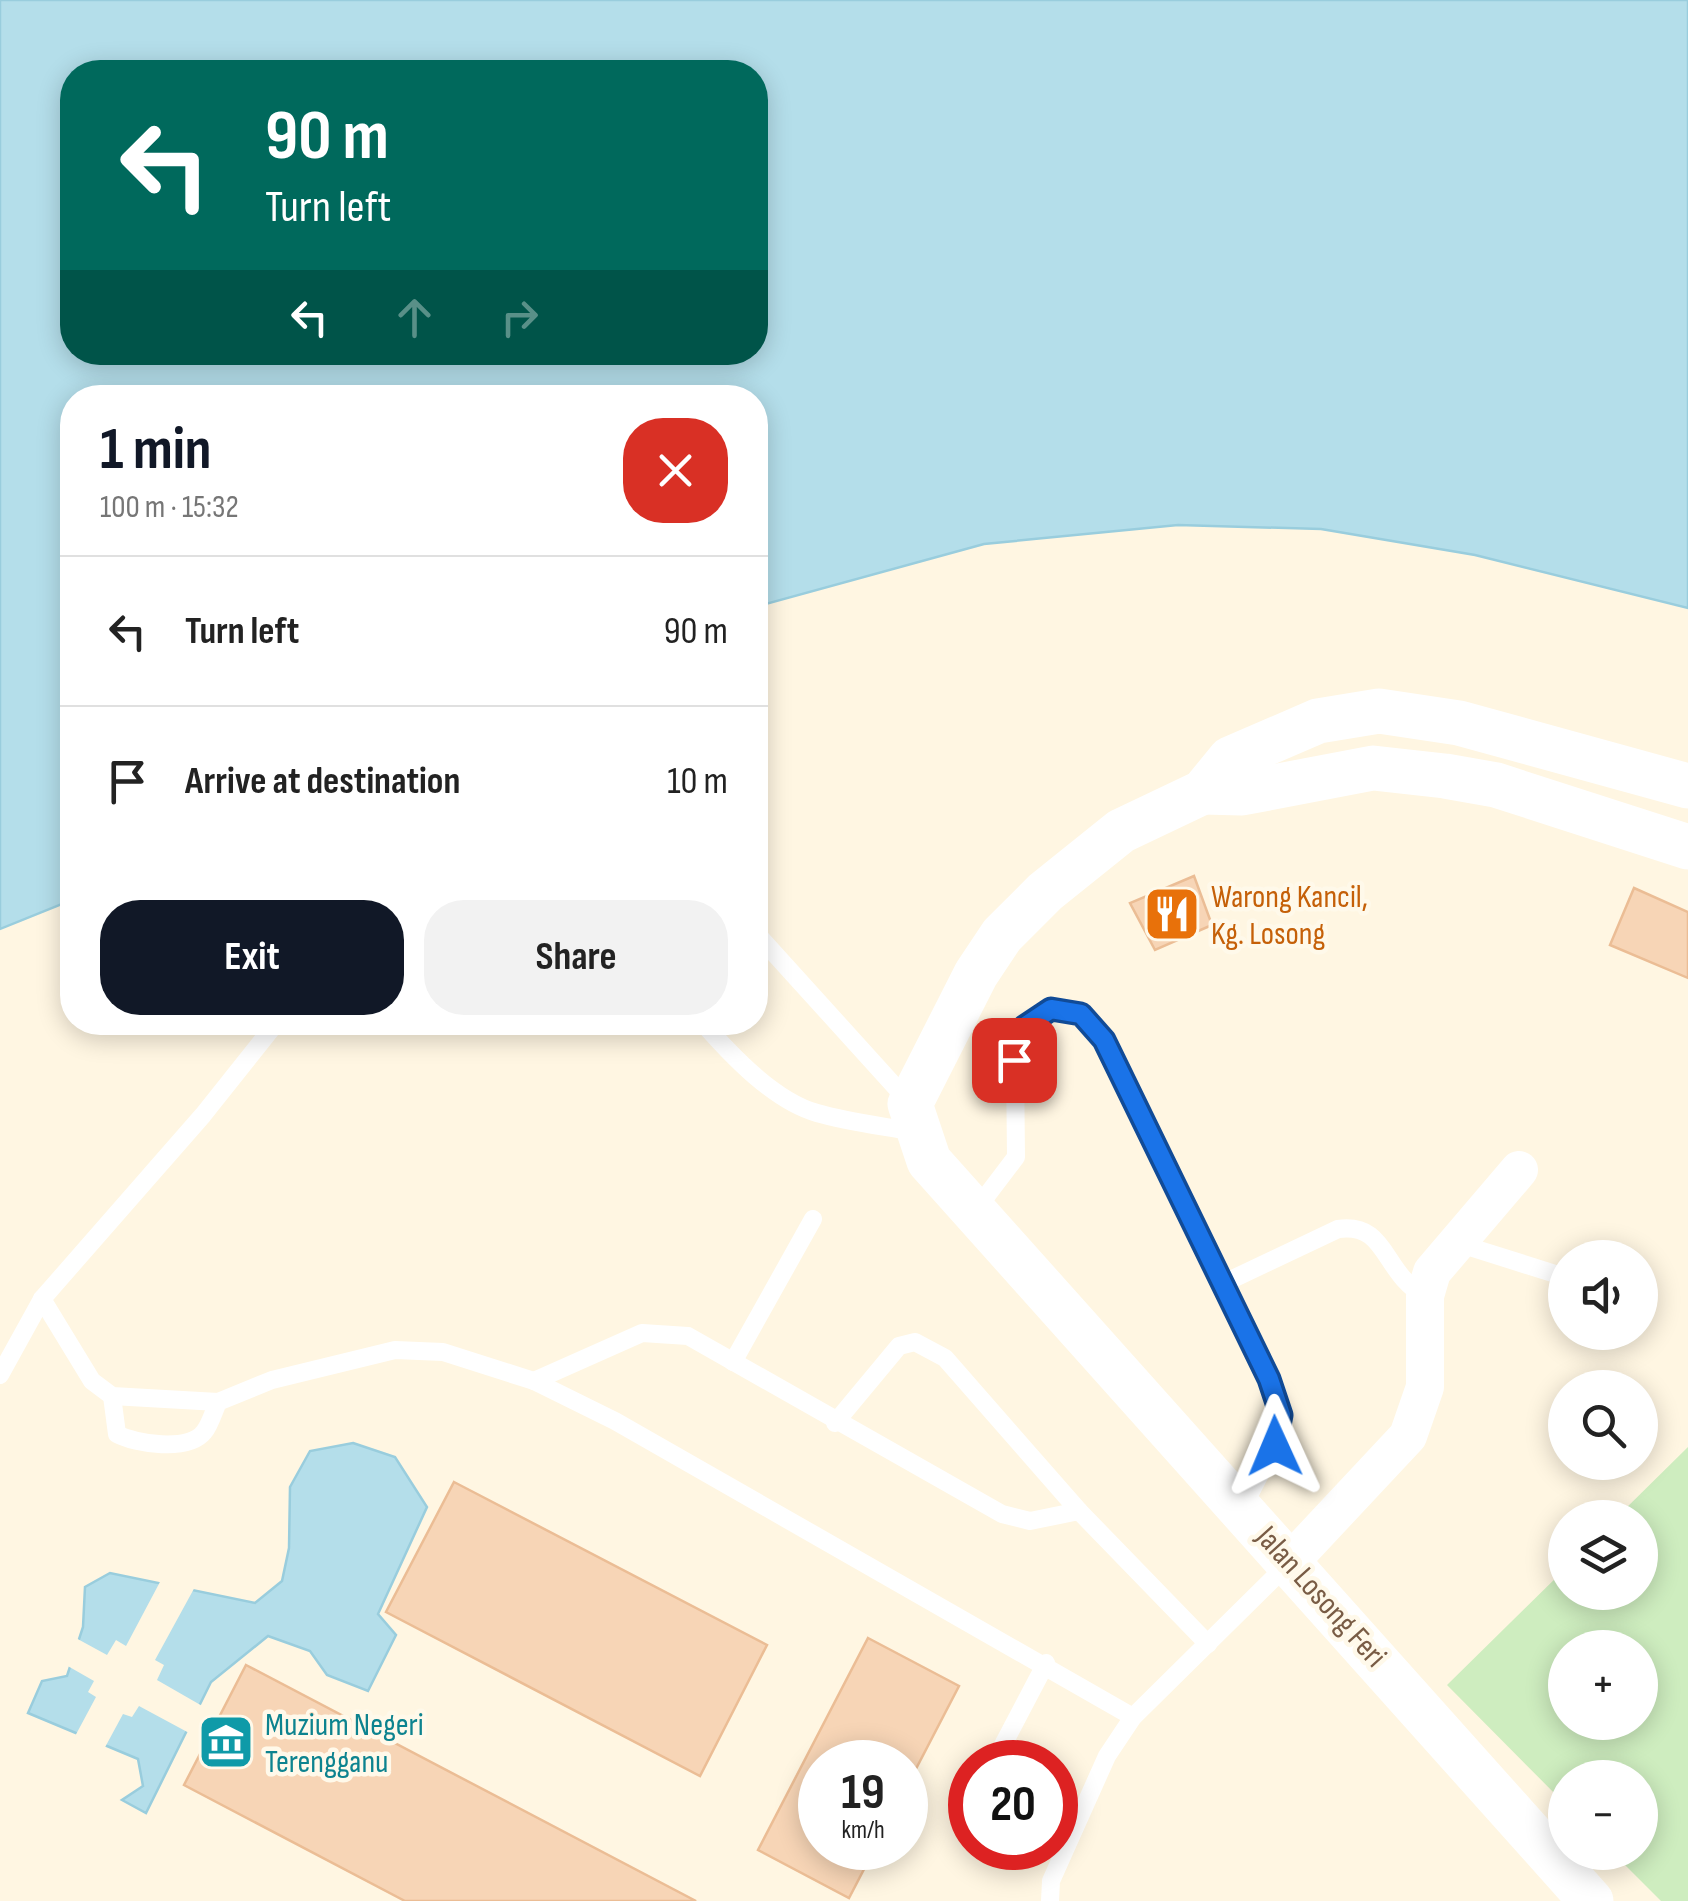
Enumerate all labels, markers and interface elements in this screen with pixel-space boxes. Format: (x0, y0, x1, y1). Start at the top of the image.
text: 90 m (265, 95, 389, 179)
icon: left (100, 100, 230, 230)
text: Turn left (265, 180, 391, 235)
icon: left (282, 290, 337, 345)
icon: ahead (387, 290, 442, 345)
icon: right (492, 290, 547, 345)
text: 1 min (100, 414, 212, 486)
button: close (623, 418, 728, 523)
text: 100 m · 15:32 (100, 488, 239, 527)
icon: left (100, 604, 155, 659)
text: Turn left (185, 609, 299, 654)
text: 90 m (664, 609, 728, 654)
icon: arrive (100, 754, 155, 809)
text: Arrive at destination (185, 759, 460, 804)
text: 10 m (667, 759, 728, 804)
place label: Warong Kancil, Kg. Losong (1211, 878, 1368, 954)
restaurant icon: Warong Kancil, Kg. Losong (1142, 884, 1202, 944)
button: Exit (100, 900, 404, 1015)
button: Share (424, 900, 728, 1015)
pin (972, 1018, 1057, 1103)
icon: arrive (987, 1033, 1042, 1088)
map controls (1548, 1240, 1658, 1870)
button: sound (1548, 1240, 1658, 1350)
button: search (1548, 1370, 1658, 1480)
position arrow (1223, 1394, 1327, 1498)
button: layers (1548, 1500, 1658, 1610)
street label: Jalan Losong Feri (1247, 1518, 1395, 1676)
button: + (1548, 1630, 1658, 1740)
place label: Muzium Negeri Terengganu (265, 1706, 424, 1782)
museum icon: Muzium Negeri Terengganu (196, 1712, 256, 1772)
speed limit sign: 20 (948, 1740, 1078, 1870)
button: − (1548, 1760, 1658, 1870)
text: 19 (841, 1763, 885, 1823)
text: km/h (841, 1815, 885, 1846)

